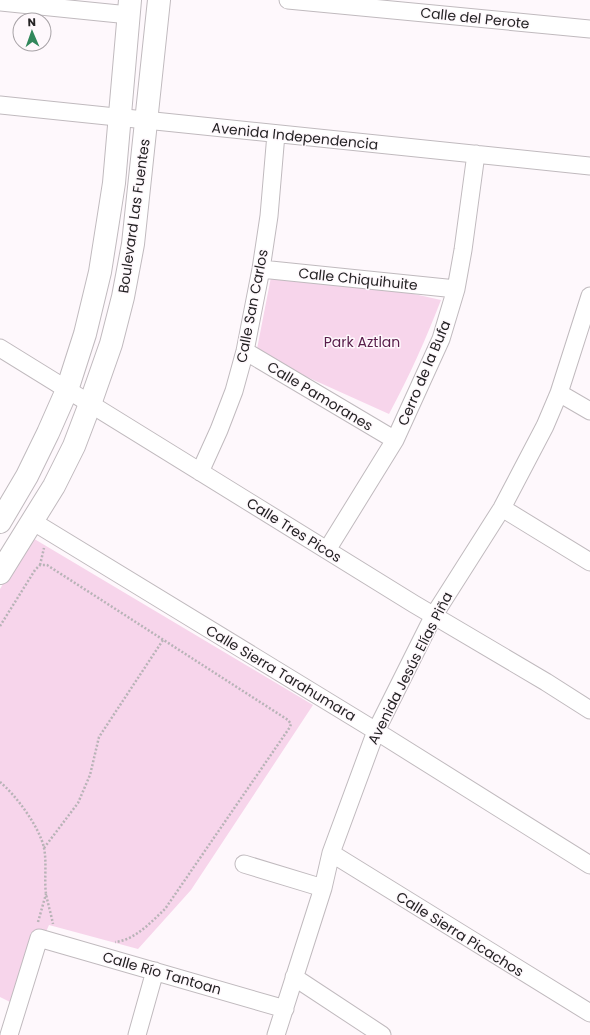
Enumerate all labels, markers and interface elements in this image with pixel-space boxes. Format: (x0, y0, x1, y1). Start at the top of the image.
street label: Calle del Perote (419, 2, 531, 34)
north arrow (12, 12, 52, 52)
text: N (27, 14, 36, 30)
street label: Avenida Independencia (211, 117, 379, 155)
street label: Boulevard Las Fuentes (113, 138, 155, 294)
street label: Calle San Carlos (231, 248, 273, 364)
street label: Calle Chiquihuite (297, 263, 419, 295)
street label: Cerro de la Bufa (393, 317, 455, 429)
park label: Park Aztlan (324, 332, 400, 352)
street label: Calle Pamoranes (263, 356, 377, 436)
street label: Calle Tres Picos (243, 493, 345, 567)
street label: Avenida Jesús Elías Piña (363, 588, 457, 748)
street label: Calle Sierra Tarahumara (202, 620, 360, 726)
street label: Calle Sierra Picachos (392, 887, 528, 981)
street label: Calle Río Tantoan (100, 946, 224, 1000)

